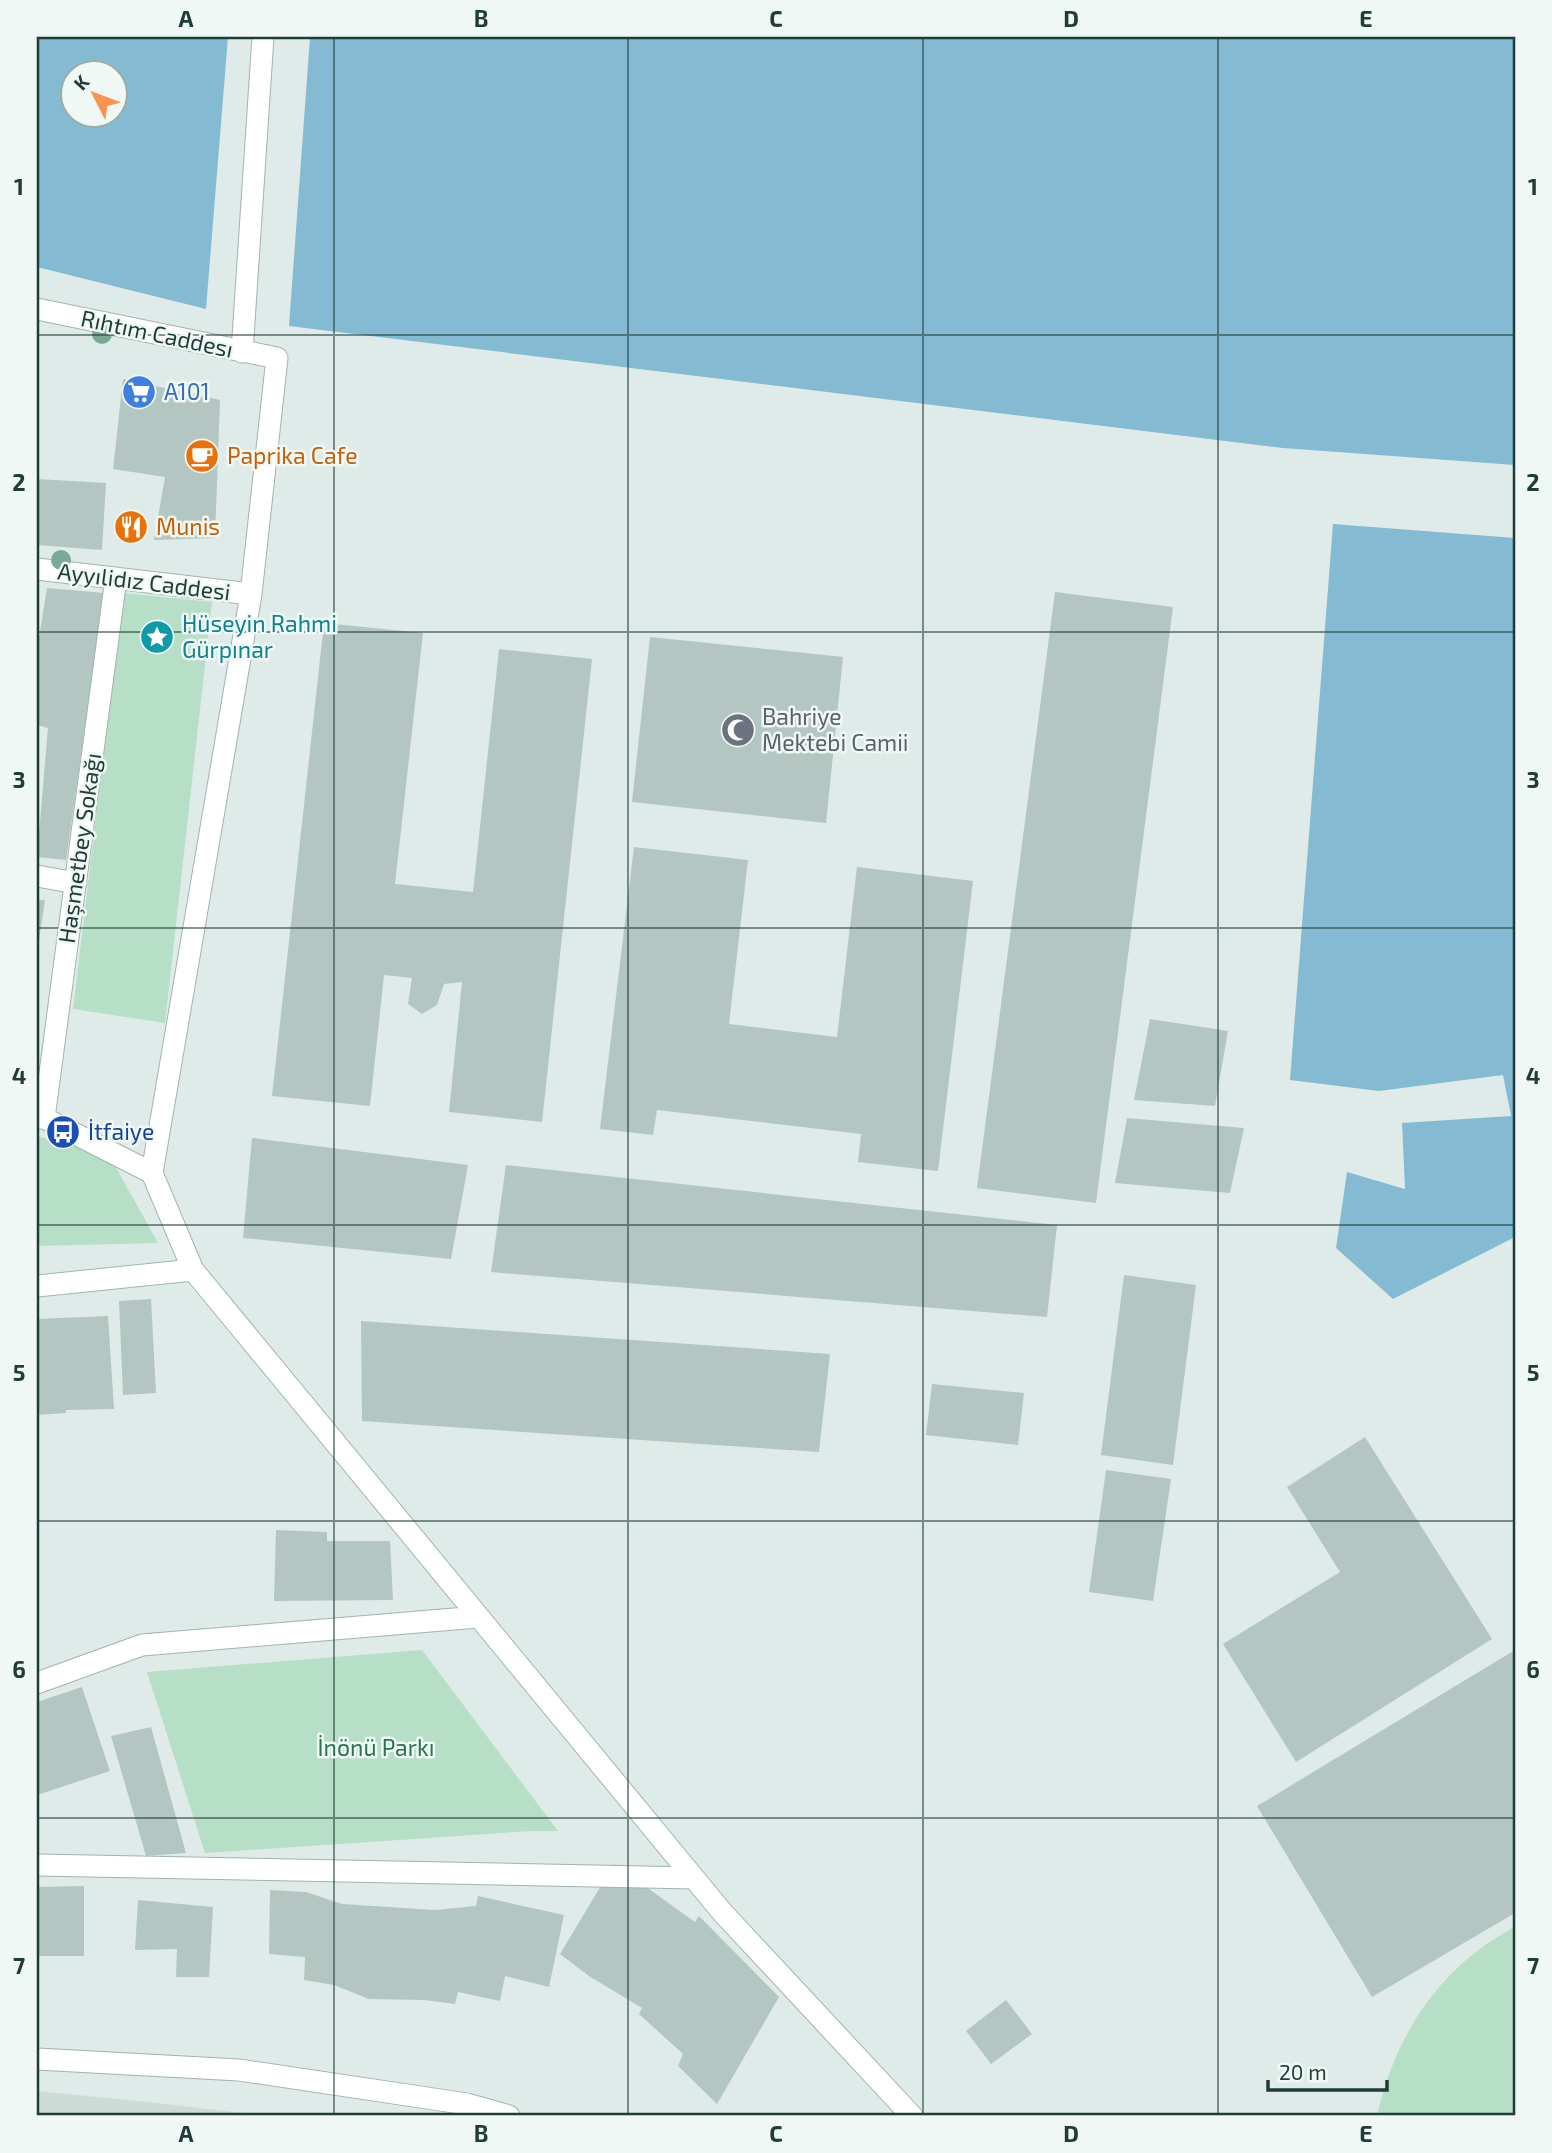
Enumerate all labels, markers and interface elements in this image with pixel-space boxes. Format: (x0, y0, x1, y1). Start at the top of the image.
text: A (178, 4, 194, 32)
text: B (474, 4, 488, 32)
text: C (769, 4, 783, 32)
text: D (1063, 4, 1079, 32)
text: E (1359, 4, 1373, 32)
north arrow (60, 60, 130, 130)
text: K (68, 70, 94, 94)
text: 1 (14, 172, 24, 200)
text: 1 (1528, 172, 1538, 200)
street label: Rıhtım Caddesı (79, 303, 236, 363)
supermarket icon: A101 (120, 373, 158, 411)
place label: A101 (164, 377, 210, 405)
cafe icon: Paprika Cafe (183, 437, 221, 475)
place label: Paprika Cafe (227, 441, 357, 469)
text: 2 (12, 468, 26, 496)
text: 2 (1526, 468, 1540, 496)
restaurant icon: Munis (112, 508, 150, 546)
place label: Munis (156, 512, 220, 540)
street label: Ayyılidız Caddesi (56, 557, 232, 606)
place label: Hüseyin Rahmi Gürpınar (182, 609, 337, 663)
place icon: Hüseyin Rahmi Gürpınar (138, 618, 176, 656)
place label: Bahriye Mektebi Camii (762, 702, 909, 756)
mosque icon: Bahriye Mektebi Camii (719, 711, 757, 749)
street label: Haşmetbey Sokağı (52, 751, 107, 945)
text: 3 (12, 765, 26, 793)
text: 3 (1526, 765, 1540, 793)
text: 4 (12, 1061, 26, 1089)
text: 4 (1526, 1061, 1540, 1089)
bus stop icon: İtfaiye (44, 1113, 82, 1151)
place label: İtfaiye (88, 1117, 154, 1145)
text: 5 (13, 1358, 25, 1386)
text: 5 (1527, 1358, 1539, 1386)
text: 6 (12, 1655, 26, 1683)
text: 6 (1526, 1655, 1540, 1683)
park label: İnönü Parkı (318, 1733, 434, 1761)
text: 7 (13, 1951, 25, 1979)
text: 7 (1527, 1951, 1539, 1979)
scale bar (1268, 2048, 1388, 2092)
text: 20 m (1279, 2059, 1327, 2084)
text: A (178, 2119, 194, 2147)
text: B (474, 2119, 488, 2147)
text: C (769, 2119, 783, 2147)
text: D (1063, 2119, 1079, 2147)
text: E (1359, 2119, 1373, 2147)

